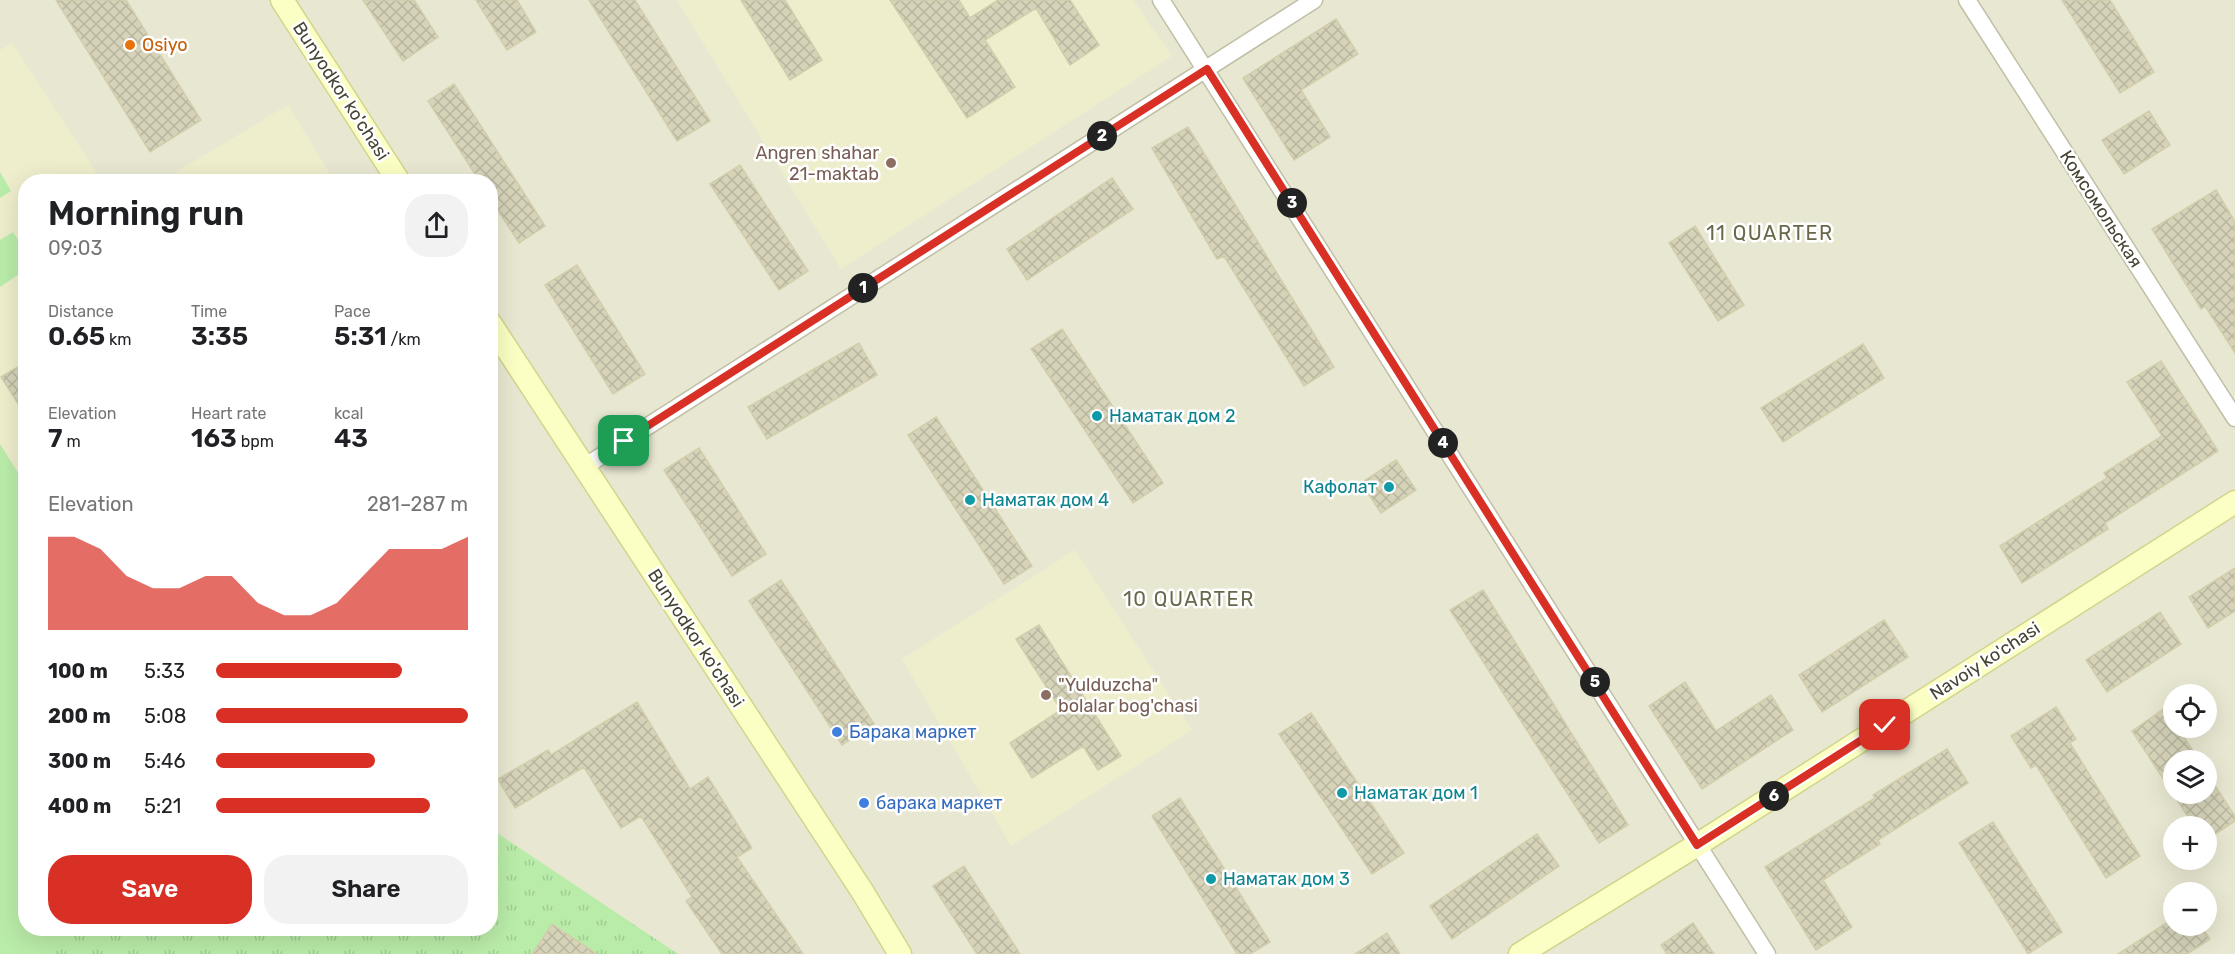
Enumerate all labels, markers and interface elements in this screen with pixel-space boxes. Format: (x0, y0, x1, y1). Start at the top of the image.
street label: Bunyodkor ko'chasi (288, 18, 394, 164)
place label: Osiyo (142, 34, 188, 56)
marker: Osiyo (123, 38, 137, 52)
pin: 2 (1087, 121, 1117, 151)
text: 2 (1097, 126, 1107, 145)
place label: Angren shahar 21-maktab (755, 142, 879, 185)
street label: Комсомольская (2055, 146, 2147, 272)
marker: Angren shahar 21-maktab (884, 156, 898, 170)
pin: 3 (1277, 188, 1307, 218)
text: 3 (1287, 193, 1297, 212)
text: Morning run (48, 194, 244, 233)
button: share (405, 194, 468, 257)
district label: 11 QUARTER (1706, 221, 1834, 245)
text: 09:03 (48, 236, 102, 260)
pin: 1 (848, 273, 878, 303)
text: 1 (859, 278, 867, 297)
text: Distance (48, 302, 114, 321)
text: Time (191, 302, 227, 321)
text: Pace (334, 302, 371, 321)
text: 0.65 (48, 321, 105, 352)
text: 3:35 (191, 321, 248, 352)
text: 5:31 (334, 321, 387, 352)
text: km (105, 330, 132, 349)
text: /km (387, 330, 421, 349)
text: Elevation (48, 404, 117, 423)
text: Heart rate (191, 404, 266, 423)
text: kcal (334, 404, 363, 423)
place label: Наматак дом 2 (1109, 405, 1236, 427)
marker: Наматак дом 2 (1090, 409, 1104, 423)
pin (598, 415, 649, 466)
text: 7 (48, 423, 63, 454)
text: 163 (191, 423, 237, 454)
text: 43 (334, 423, 368, 454)
icon: arrive (607, 424, 640, 457)
pin: 4 (1428, 428, 1458, 458)
text: m (63, 432, 81, 451)
text: bpm (237, 432, 274, 451)
text: 4 (1438, 433, 1448, 452)
place label: Кафолат (1303, 476, 1377, 498)
marker: Кафолат (1382, 480, 1396, 494)
place label: Наматак дом 4 (982, 489, 1109, 511)
text: Elevation (48, 492, 134, 516)
text: 281–287 m (367, 492, 468, 516)
marker: Наматак дом 4 (963, 493, 977, 507)
street label: Bunyodkor ko'chasi (643, 565, 749, 711)
district label: 10 QUARTER (1123, 587, 1255, 611)
street label: Navoiy ko'chasi (1926, 617, 2044, 705)
text: 100 m (48, 659, 108, 683)
text: 5:33 (144, 659, 185, 683)
pin: 5 (1580, 667, 1610, 697)
text: 5 (1590, 672, 1600, 691)
place label: "Yulduzcha" bolalar bog'chasi (1058, 674, 1198, 717)
map controls (2163, 684, 2217, 936)
button: locate (2163, 684, 2217, 738)
marker: "Yulduzcha" bolalar bog'chasi (1039, 688, 1053, 702)
pin (1859, 699, 1910, 750)
text: 200 m (48, 704, 111, 728)
text: 5:08 (144, 704, 186, 728)
icon: check (1868, 708, 1901, 741)
place label: Барака маркет (849, 721, 977, 743)
marker: Барака маркет (830, 725, 844, 739)
text: 300 m (48, 749, 111, 773)
text: 5:46 (144, 749, 185, 773)
button: layers (2163, 750, 2217, 804)
pin: 6 (1759, 781, 1789, 811)
place label: Наматак дом 1 (1354, 782, 1478, 804)
marker: Наматак дом 1 (1335, 786, 1349, 800)
text: 6 (1769, 786, 1779, 805)
place label: барака маркет (876, 792, 1003, 814)
text: 400 m (48, 794, 111, 818)
text: 5:21 (144, 794, 181, 818)
marker: барака маркет (857, 796, 871, 810)
button: + (2163, 816, 2217, 870)
button: Save (48, 855, 252, 924)
button: Share (264, 855, 468, 924)
place label: Наматак дом 3 (1223, 868, 1350, 890)
marker: Наматак дом 3 (1204, 872, 1218, 886)
button: − (2163, 882, 2217, 936)

